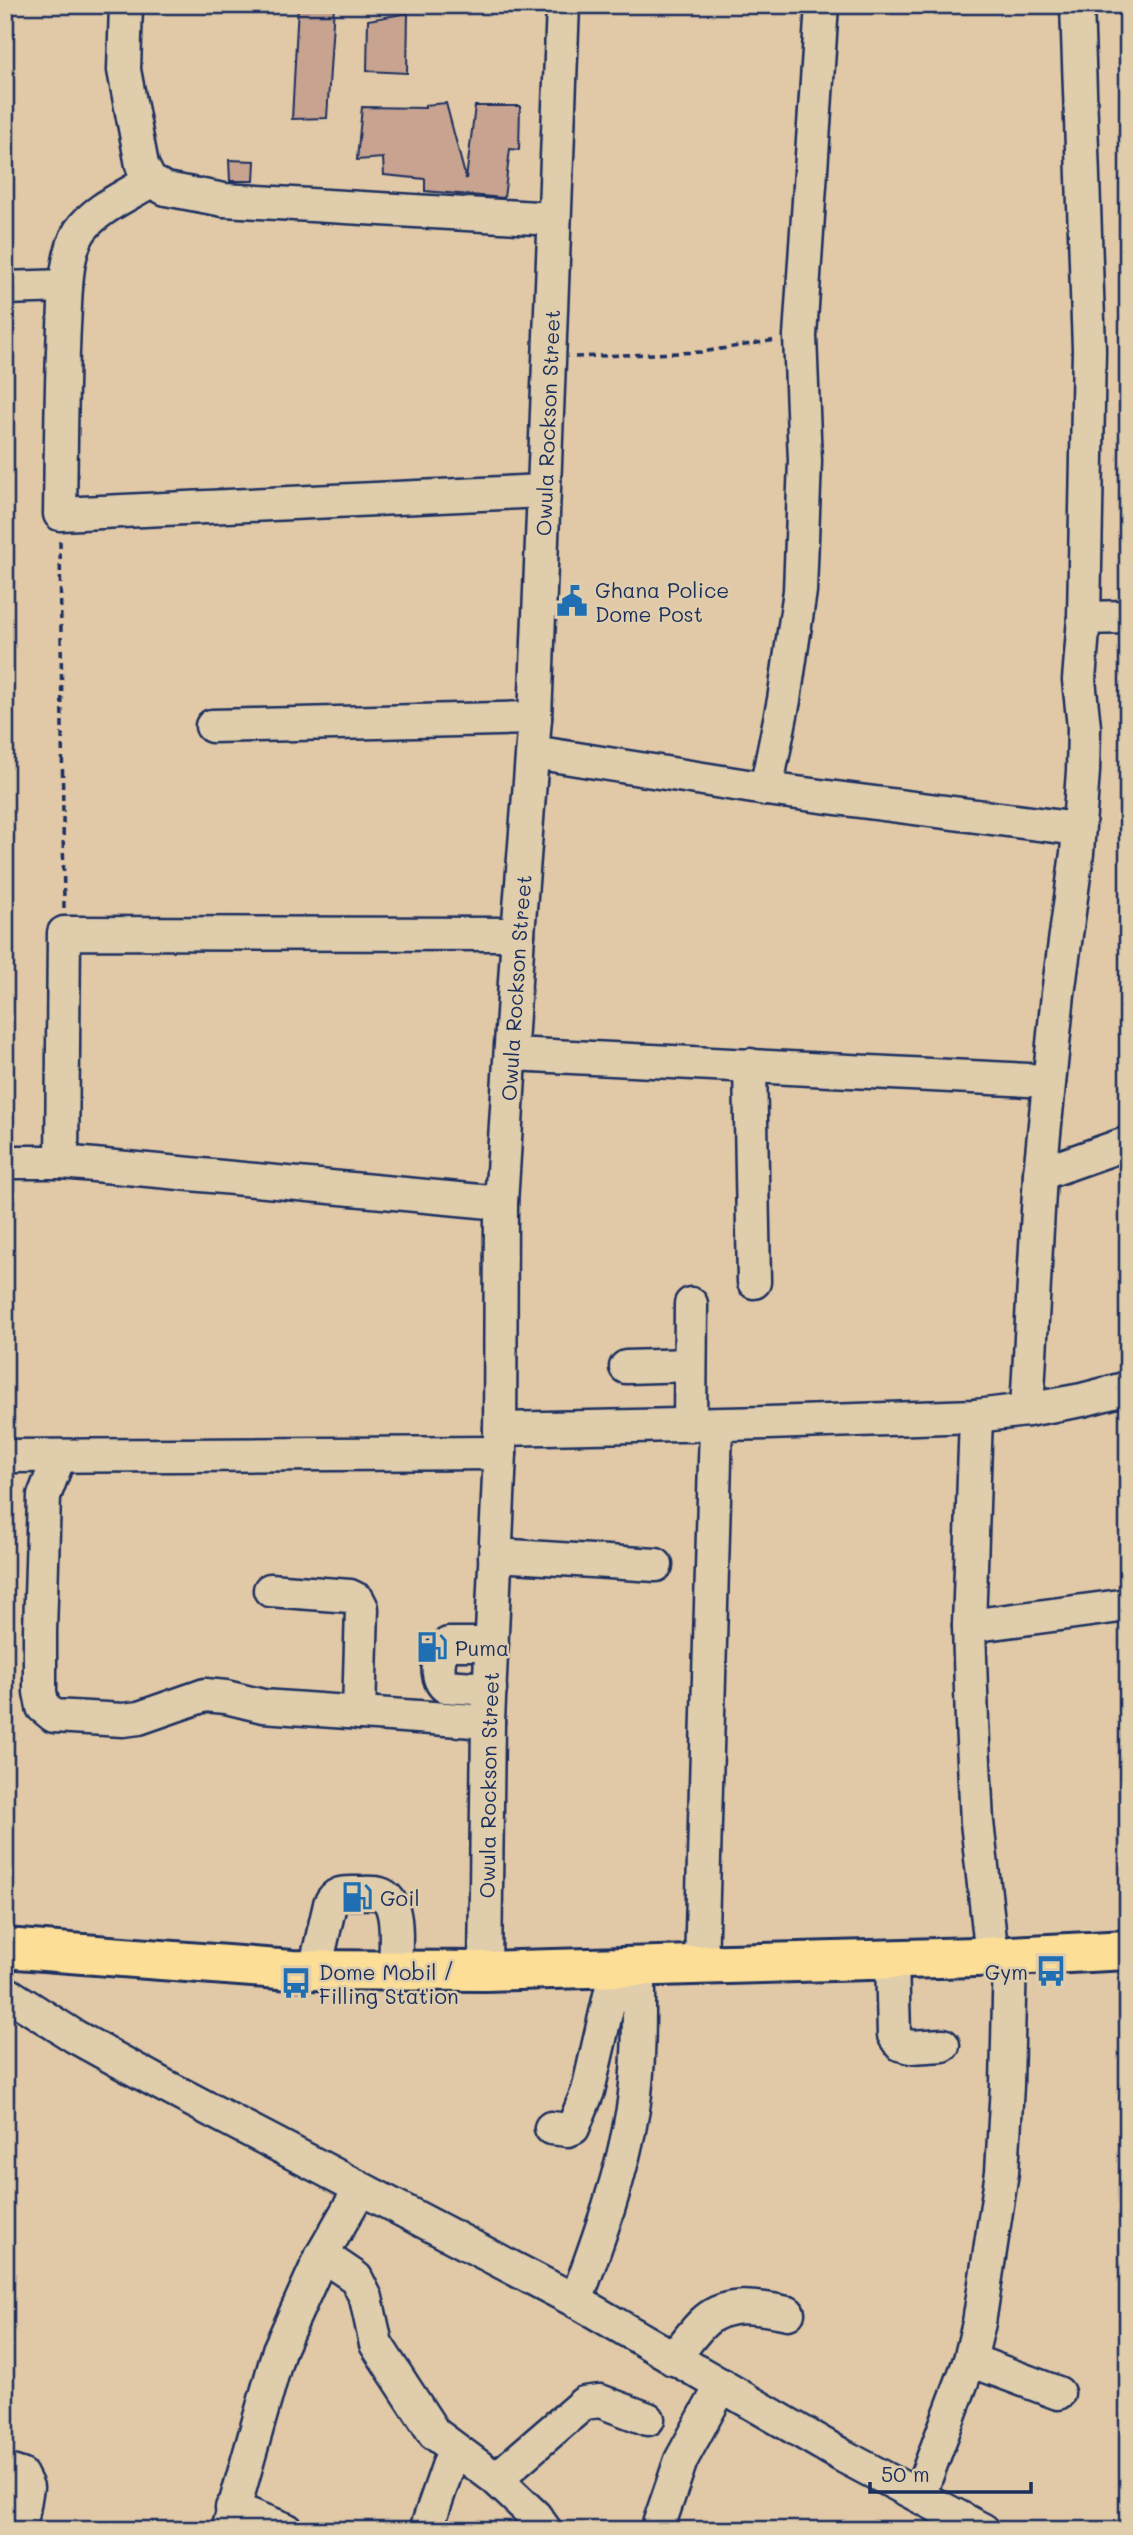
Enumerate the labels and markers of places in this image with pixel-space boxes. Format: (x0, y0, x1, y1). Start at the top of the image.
place label: Ghana Police Dome Post (595, 576, 729, 627)
public building icon: Ghana Police Dome Post (555, 584, 589, 618)
fuel station icon: Puma (415, 1630, 449, 1664)
place label: Puma (455, 1634, 509, 1661)
fuel station icon: Goil (340, 1880, 374, 1914)
place label: Goil (380, 1884, 420, 1911)
bus stop icon: Gym (1034, 1954, 1068, 1988)
place label: Dome Mobil / Filling Station (319, 1958, 459, 2009)
place label: Gym (985, 1958, 1028, 1985)
bus stop icon: Dome Mobil / Filling Station (279, 1966, 313, 2000)

